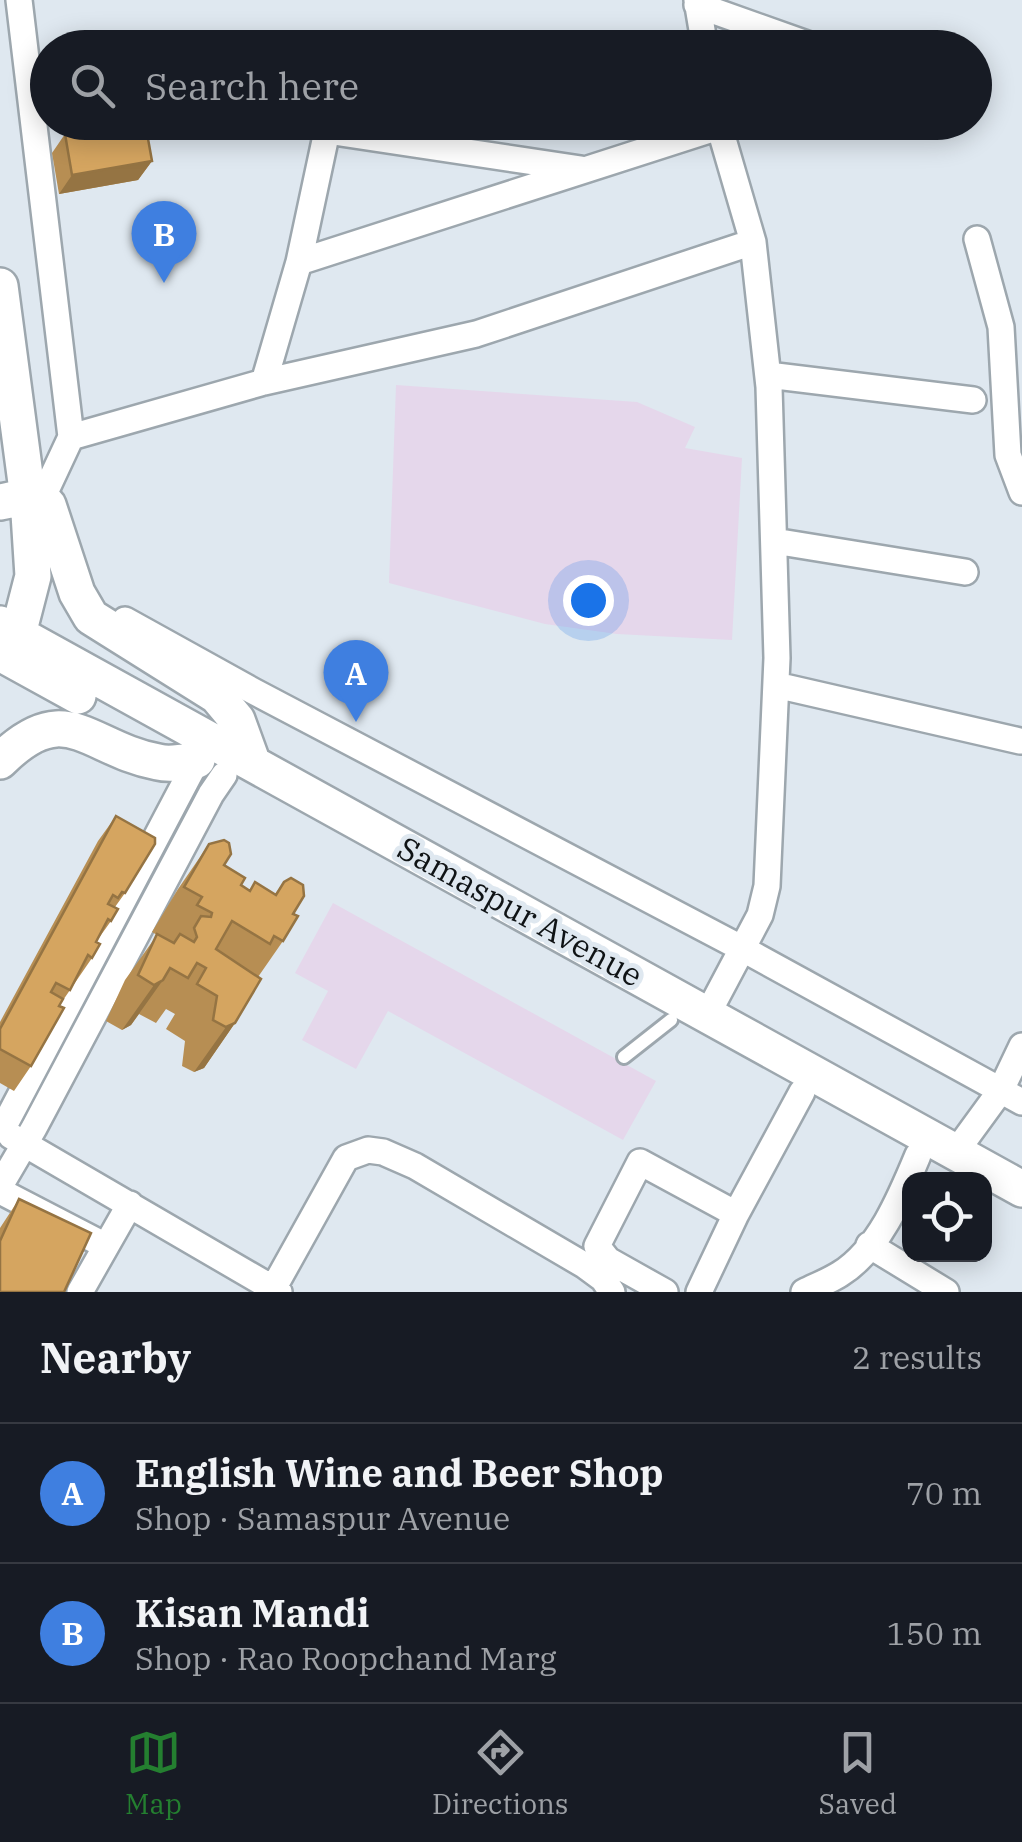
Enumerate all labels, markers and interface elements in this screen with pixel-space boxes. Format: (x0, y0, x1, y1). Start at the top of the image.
search box (30, 30, 992, 140)
icon: search (65, 58, 120, 113)
text: Search here (145, 61, 359, 110)
pin: B (132, 200, 196, 283)
your location (563, 575, 614, 626)
pin: A (324, 640, 388, 722)
street label: Samaspur Avenue (391, 826, 650, 996)
map controls (902, 1172, 992, 1262)
button: locate (902, 1172, 992, 1262)
text: Nearby (40, 1330, 191, 1385)
text: 2 results (852, 1336, 982, 1378)
text: English Wine and Beer Shop (135, 1448, 664, 1497)
text: A (61, 1472, 84, 1514)
text: 70 m (906, 1472, 982, 1514)
text: Shop · Samaspur Avenue (135, 1497, 510, 1539)
text: Kisan Mandi (135, 1588, 370, 1637)
text: B (61, 1612, 84, 1654)
text: 150 m (886, 1612, 982, 1654)
text: Shop · Rao Roopchand Marg (135, 1637, 557, 1679)
tab: Map (125, 1725, 182, 1822)
tab: Directions (432, 1725, 569, 1822)
tab: Saved (819, 1725, 897, 1822)

